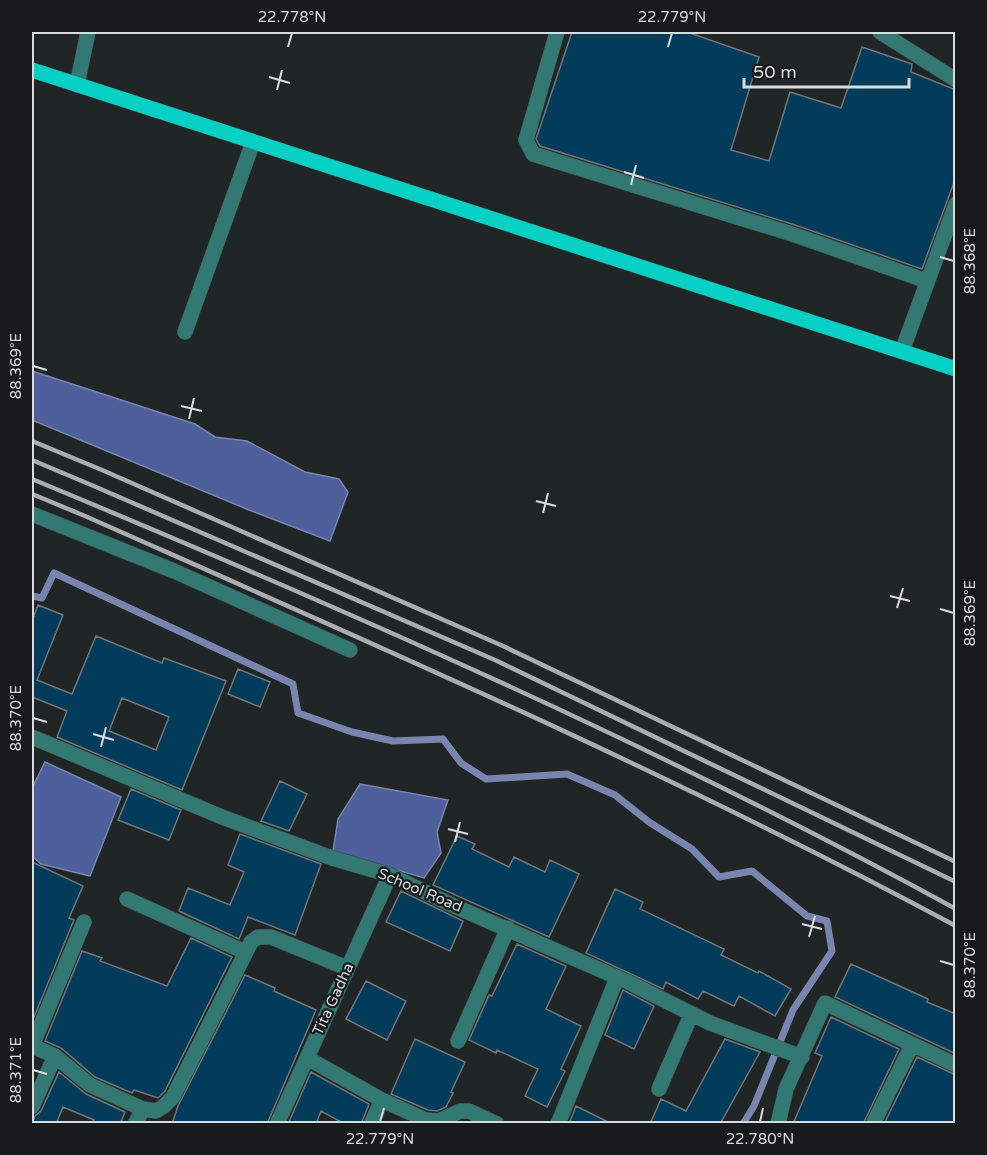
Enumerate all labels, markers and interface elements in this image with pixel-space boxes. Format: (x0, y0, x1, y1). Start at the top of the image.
text: 22.778°N (258, 8, 326, 26)
text: 22.779°N (638, 8, 706, 26)
scale bar (744, 51, 909, 89)
text: 50 m (753, 61, 797, 83)
text: 88.368°E (961, 228, 979, 294)
text: 88.369°E (7, 333, 25, 399)
text: 88.369°E (961, 580, 979, 646)
text: 88.370°E (7, 685, 25, 751)
street label: School Road (375, 864, 465, 916)
text: 88.370°E (961, 932, 979, 998)
street label: Tita Gadha (308, 960, 358, 1038)
text: 88.371°E (7, 1037, 25, 1103)
text: 22.779°N (346, 1130, 414, 1148)
text: 22.780°N (726, 1130, 794, 1148)

